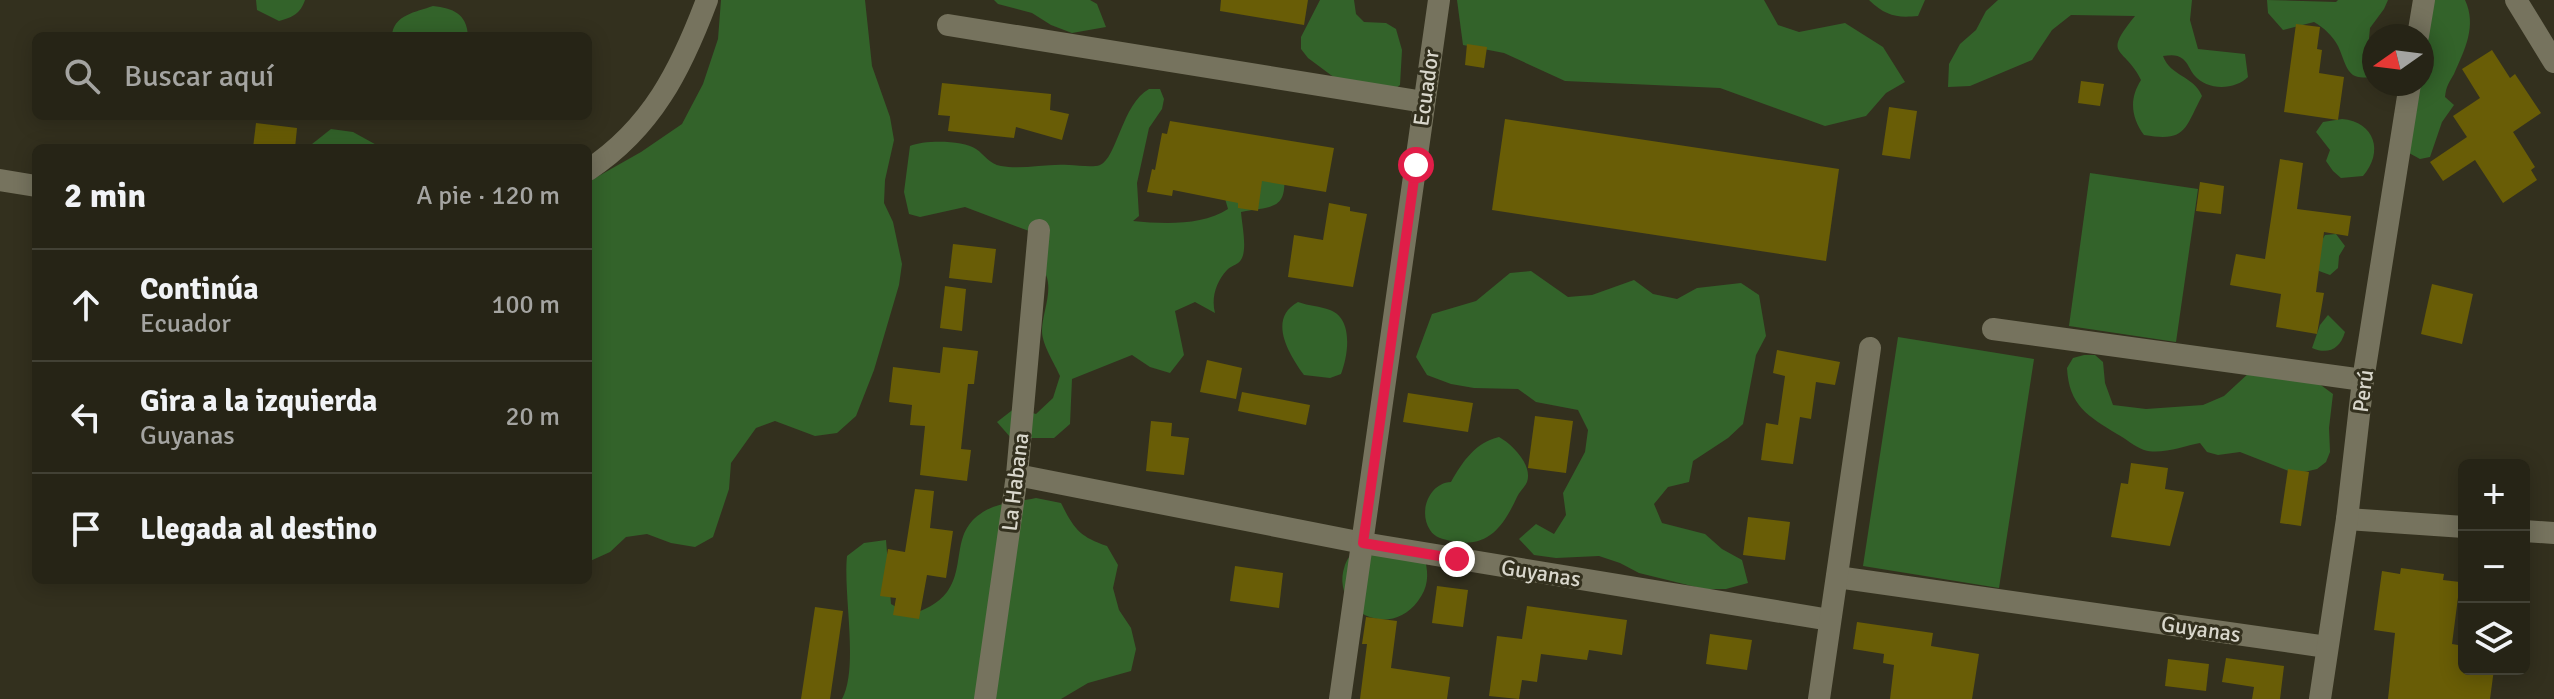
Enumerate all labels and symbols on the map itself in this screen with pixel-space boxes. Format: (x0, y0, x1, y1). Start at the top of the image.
north arrow (2362, 24, 2434, 96)
street label: Ecuador (1407, 48, 1445, 128)
route start (1398, 147, 1434, 183)
street label: Perú (2347, 368, 2379, 414)
street label: La Habana (996, 431, 1034, 533)
route end (1439, 541, 1475, 577)
street label: Guyanas (1499, 553, 1583, 593)
street label: Guyanas (2159, 610, 2243, 648)

